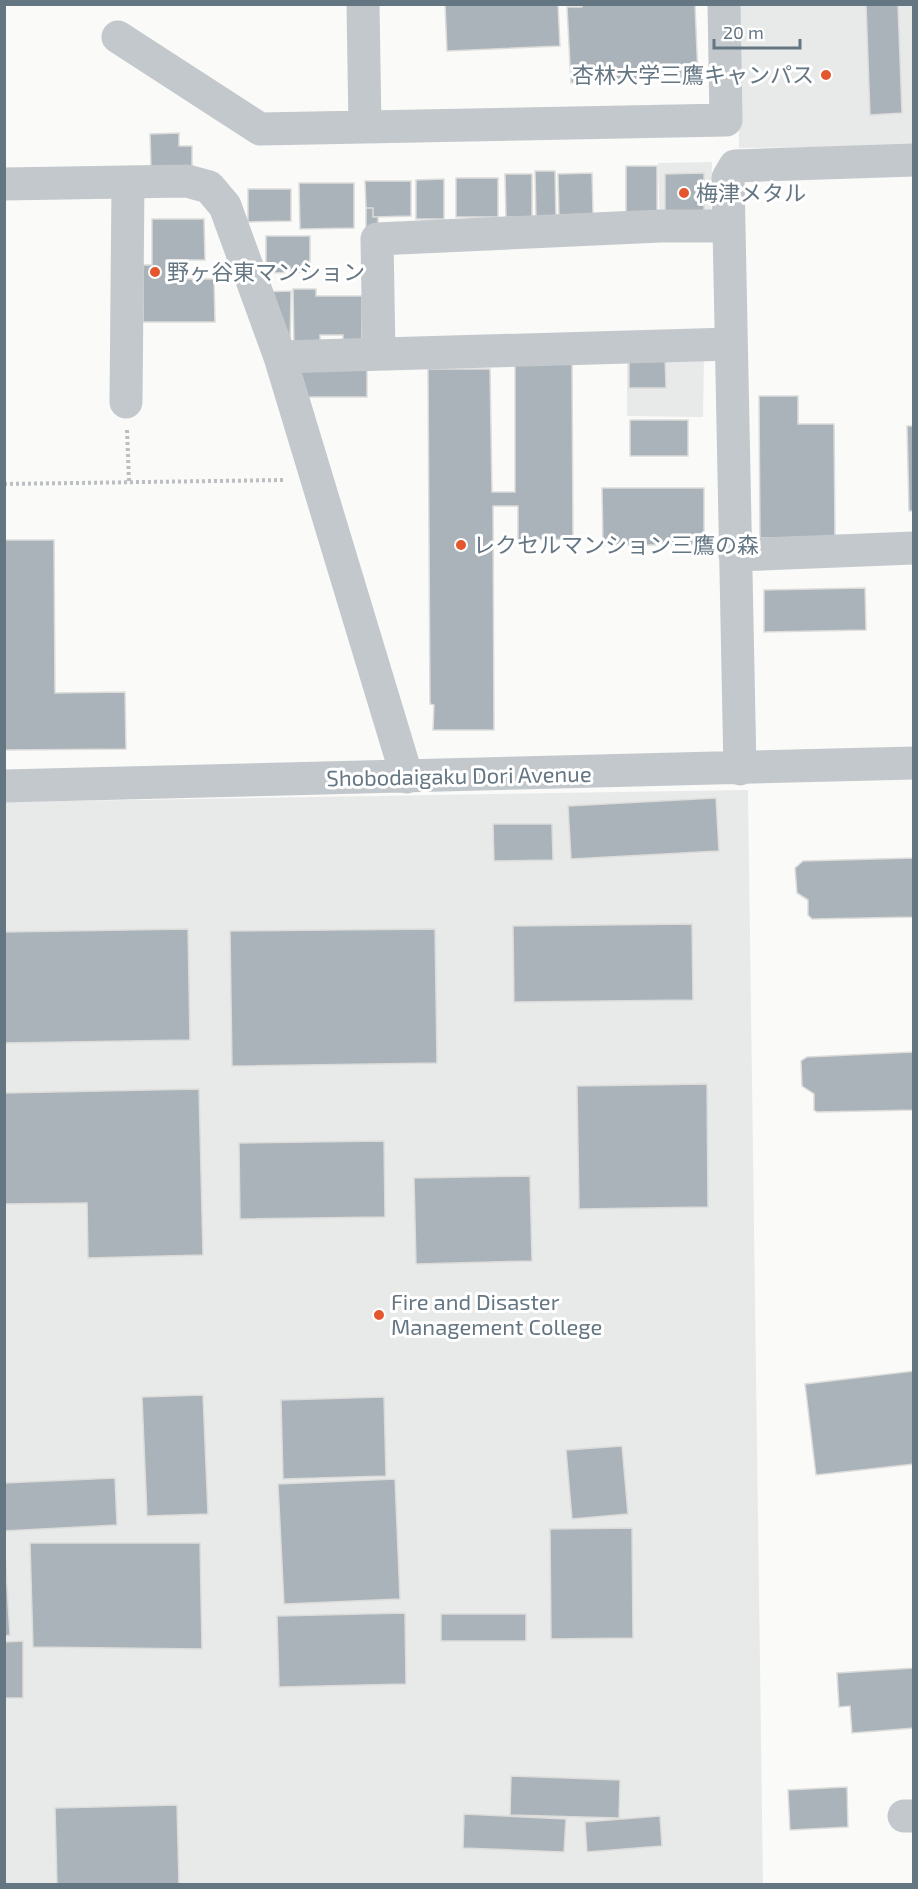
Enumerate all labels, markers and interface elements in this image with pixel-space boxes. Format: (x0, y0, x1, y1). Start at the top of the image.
scale bar (714, 12, 800, 50)
text: 20 m (723, 21, 764, 43)
place label: 杏林大学三鷹キャンパス (572, 61, 814, 87)
marker: 杏林大学三鷹キャンパス (819, 68, 833, 82)
place label: 梅津メタル (696, 179, 806, 205)
marker: 梅津メタル (677, 186, 691, 200)
place label: 野ヶ谷東マンション (167, 258, 365, 284)
marker: 野ヶ谷東マンション (148, 265, 162, 279)
place label: レクセルマンション三鷹の森 (473, 531, 759, 557)
marker: レクセルマンション三鷹の森 (454, 538, 468, 552)
street label: Shobodaigaku Dori Avenue (326, 760, 592, 790)
place label: Fire and Disaster Management College (391, 1288, 602, 1339)
marker: Fire and Disaster Management College (372, 1308, 386, 1322)

